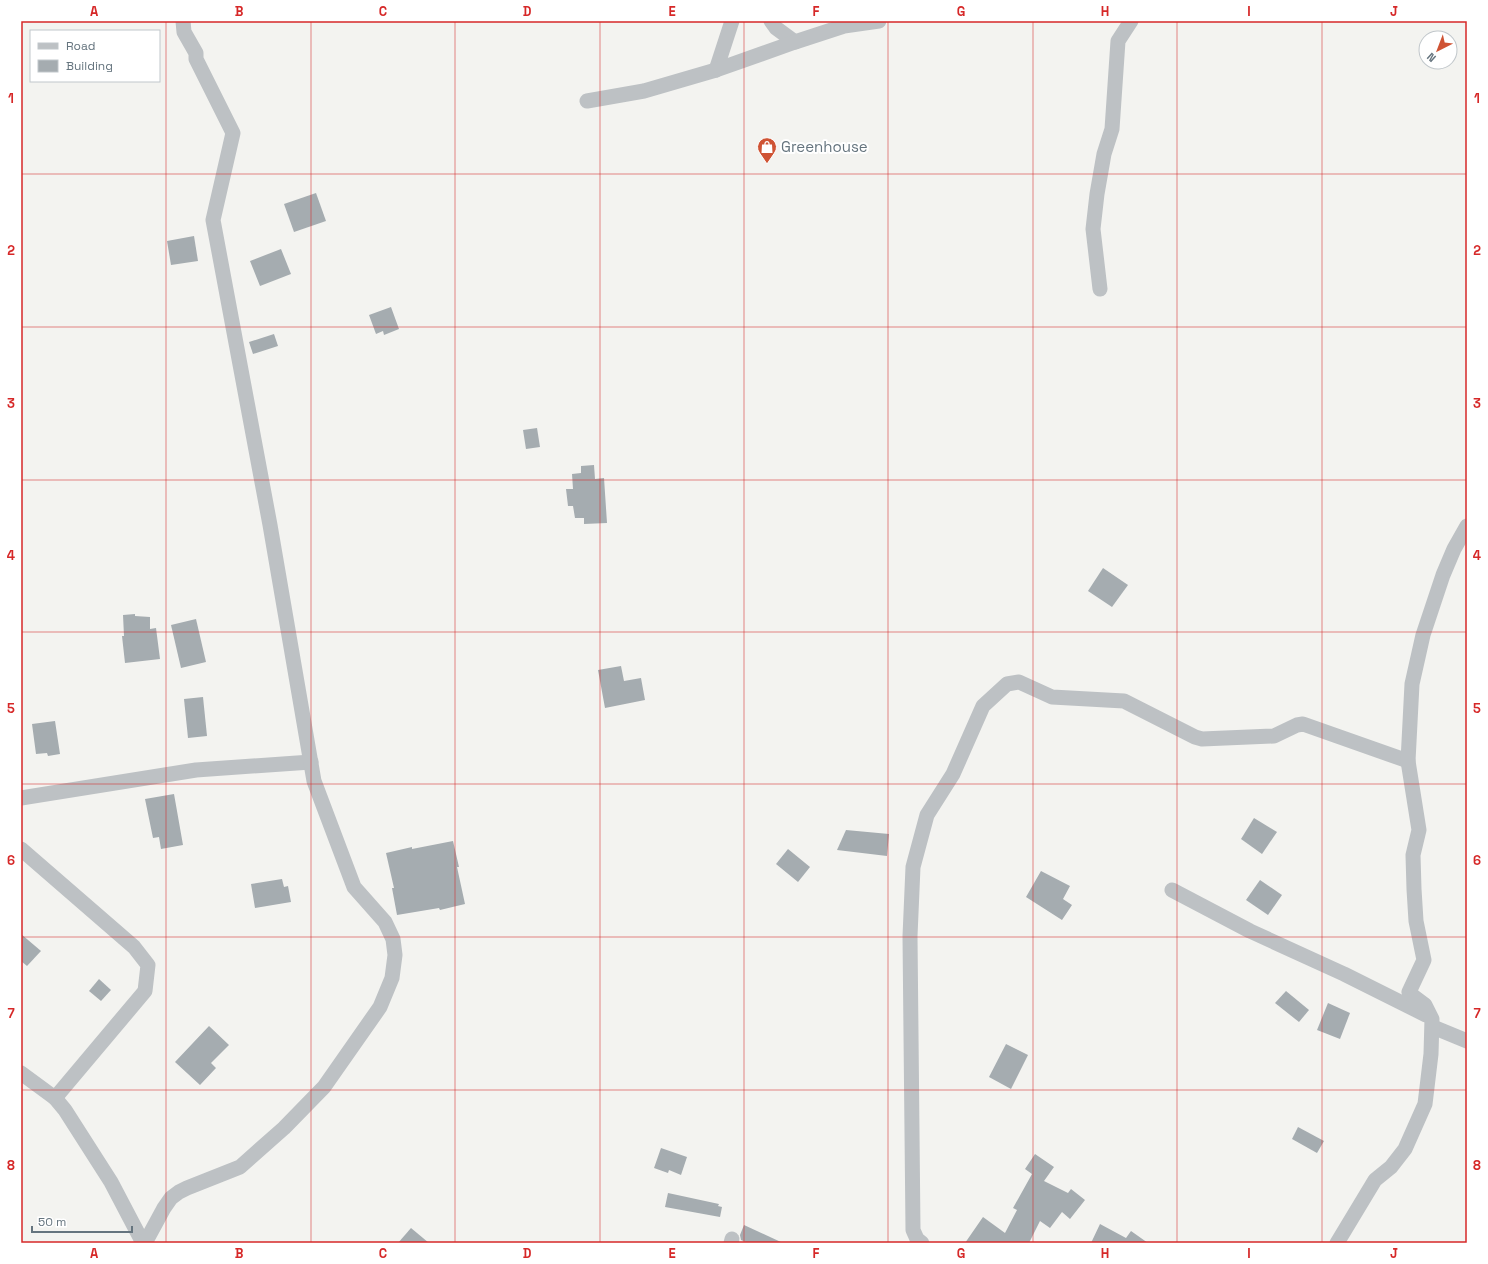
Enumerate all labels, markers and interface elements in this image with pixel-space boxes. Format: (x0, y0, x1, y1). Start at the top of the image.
text: A (90, 3, 99, 20)
text: B (235, 3, 244, 20)
text: C (379, 3, 387, 20)
text: D (523, 3, 532, 20)
text: E (668, 3, 676, 20)
text: F (813, 3, 820, 20)
text: G (957, 3, 965, 20)
text: H (1101, 3, 1109, 20)
text: I (1247, 3, 1251, 20)
text: J (1390, 3, 1398, 20)
legend (30, 30, 160, 82)
north arrow (1418, 30, 1458, 70)
text: Road (66, 38, 95, 54)
text: N (1424, 50, 1439, 65)
text: Building (66, 58, 113, 74)
text: 1 (8, 90, 14, 107)
text: 1 (1474, 90, 1480, 107)
shop icon: Greenhouse (756, 136, 778, 164)
place label: Greenhouse (781, 137, 868, 156)
text: 2 (7, 242, 15, 259)
text: 2 (1473, 242, 1481, 259)
text: 3 (7, 395, 15, 412)
text: 3 (1473, 395, 1481, 412)
text: 4 (7, 547, 15, 564)
text: 4 (1473, 547, 1481, 564)
text: 5 (7, 700, 15, 717)
text: 5 (1473, 700, 1481, 717)
text: 6 (7, 852, 15, 869)
text: 6 (1473, 852, 1481, 869)
text: 7 (7, 1005, 15, 1022)
text: 7 (1473, 1005, 1481, 1022)
text: 8 (7, 1157, 15, 1174)
text: 8 (1473, 1157, 1481, 1174)
scale bar (32, 1208, 132, 1234)
text: 50 m (38, 1214, 66, 1230)
text: A (90, 1245, 99, 1262)
text: B (235, 1245, 244, 1262)
text: C (379, 1245, 387, 1262)
text: D (523, 1245, 532, 1262)
text: E (668, 1245, 676, 1262)
text: F (813, 1245, 820, 1262)
text: G (957, 1245, 965, 1262)
text: H (1101, 1245, 1109, 1262)
text: I (1247, 1245, 1251, 1262)
text: J (1390, 1245, 1398, 1262)

